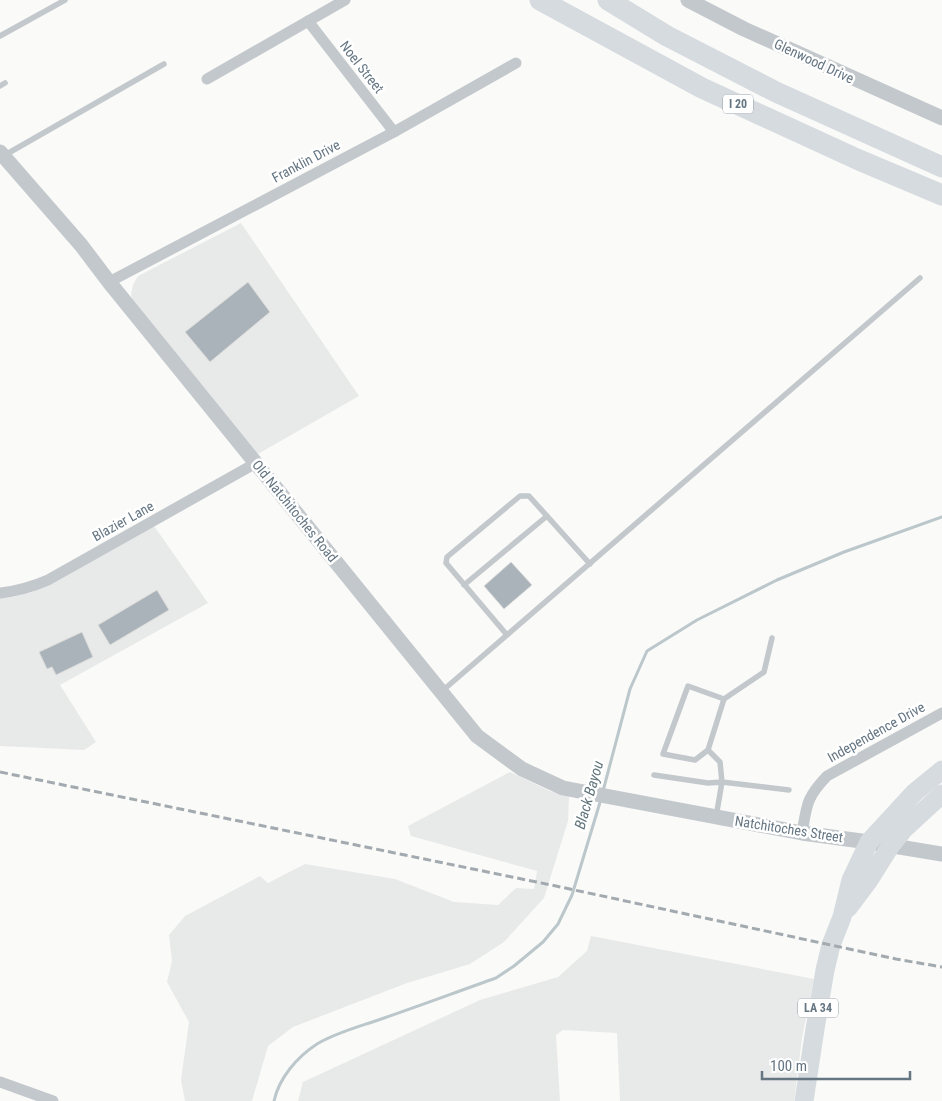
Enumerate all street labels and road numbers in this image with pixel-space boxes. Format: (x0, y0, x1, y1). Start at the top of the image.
street label: Glenwood Drive (772, 36, 857, 87)
street label: Noel Street (337, 38, 387, 96)
road number: I 20 (723, 95, 753, 114)
street label: Franklin Drive (269, 136, 343, 186)
street label: Old Natchitoches Road (249, 457, 341, 565)
street label: Blazier Lane (90, 497, 157, 544)
street label: Independence Drive (825, 698, 928, 765)
street label: Natchitoches Street (734, 813, 844, 845)
road number: LA 34 (798, 998, 838, 1018)

